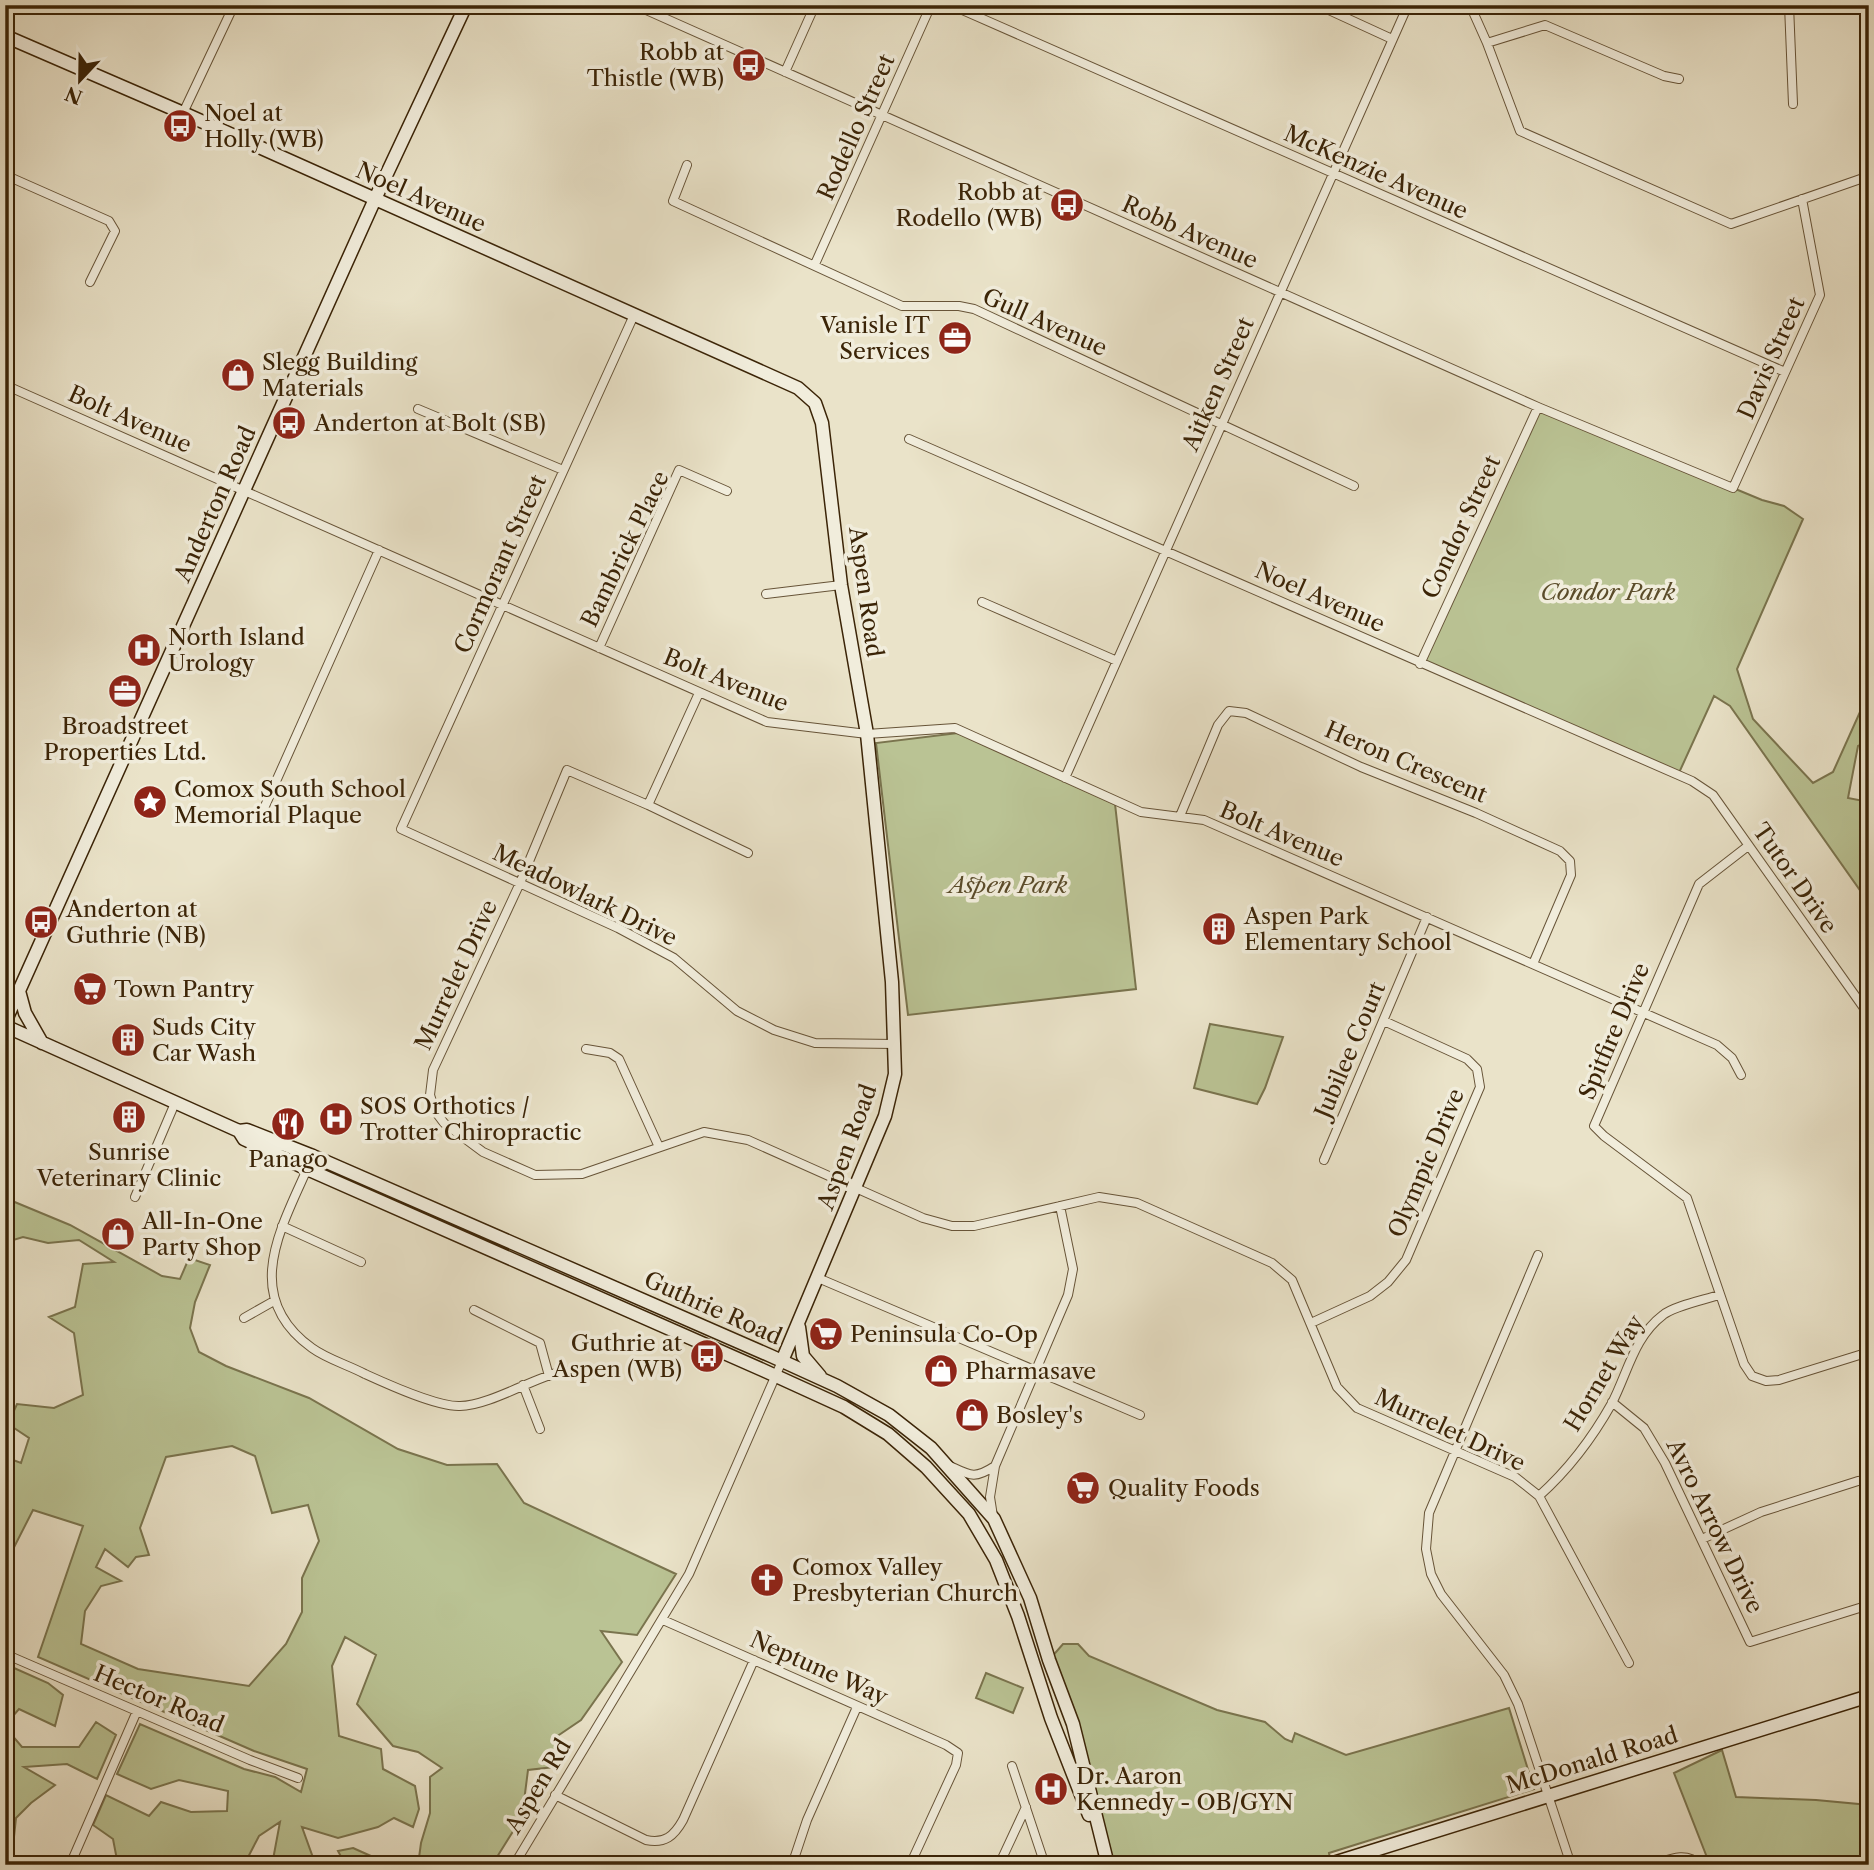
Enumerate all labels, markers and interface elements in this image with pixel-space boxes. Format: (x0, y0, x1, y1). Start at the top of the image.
place label: Robb at Thistle (WB) (587, 38, 724, 92)
north arrow (46, 46, 116, 116)
bus stop icon: Robb at Thistle (WB) (730, 46, 768, 84)
street label: Rodello Street (811, 50, 901, 204)
text: N (62, 82, 86, 109)
place label: Noel at Holly (WB) (204, 99, 324, 153)
bus stop icon: Noel at Holly (WB) (161, 107, 199, 145)
street label: McKenzie Avenue (1280, 119, 1472, 225)
street label: Noel Avenue (352, 156, 490, 238)
place label: Robb at Rodello (WB) (896, 178, 1042, 232)
bus stop icon: Robb at Rodello (WB) (1048, 186, 1086, 224)
street label: Robb Avenue (1118, 190, 1262, 274)
street label: Gull Avenue (978, 282, 1112, 362)
street label: Davis Street (1732, 292, 1810, 424)
place label: Vanisle IT Services (819, 311, 931, 365)
street label: Aitken Street (1176, 313, 1260, 456)
office icon: Vanisle IT Services (936, 319, 974, 357)
place label: Slegg Building Materials (262, 348, 418, 402)
shop icon: Slegg Building Materials (219, 356, 257, 394)
street label: Bolt Avenue (64, 379, 196, 459)
bus stop icon: Anderton at Bolt (SB) (270, 404, 308, 442)
place label: Anderton at Bolt (SB) (313, 409, 546, 437)
street label: Anderton Road (168, 422, 262, 587)
street label: Condor Street (1416, 451, 1506, 603)
street label: Bambrick Place (575, 466, 675, 632)
street label: Cormorant Street (448, 470, 552, 658)
street label: Aspen Road (843, 524, 889, 659)
street label: Noel Avenue (1251, 556, 1389, 638)
park label: Condor Park (1541, 578, 1676, 606)
place label: North Island Urology (168, 623, 305, 677)
hospital icon: North Island Urology (125, 631, 163, 669)
street label: Bolt Avenue (660, 642, 792, 718)
office icon: Broadstreet Properties Ltd. (106, 672, 144, 710)
place label: Broadstreet Properties Ltd. (44, 712, 206, 766)
street label: Heron Crescent (1321, 715, 1491, 809)
place label: Comox South School Memorial Plaque (174, 775, 406, 829)
place icon: Comox South School Memorial Plaque (131, 783, 169, 821)
street label: Bolt Avenue (1216, 795, 1348, 873)
street label: Tutor Drive (1747, 818, 1843, 938)
street label: Meadowlark Drive (488, 838, 682, 952)
park label: Aspen Park (946, 871, 1068, 899)
place label: Anderton at Guthrie (NB) (65, 895, 206, 949)
street label: Murrelet Drive (409, 895, 503, 1055)
place label: Aspen Park Elementary School (1243, 902, 1452, 956)
bus stop icon: Anderton at Guthrie (NB) (22, 903, 60, 941)
building icon: Aspen Park Elementary School (1200, 910, 1238, 948)
street label: Spitfire Drive (1573, 958, 1655, 1104)
supermarket icon: Town Pantry (71, 970, 109, 1008)
place label: Town Pantry (114, 975, 254, 1003)
street label: Jubilee Court (1308, 978, 1391, 1125)
place label: Suds City Car Wash (152, 1013, 256, 1067)
building icon: Suds City Car Wash (109, 1021, 147, 1059)
street label: Aspen Road (811, 1080, 883, 1215)
street label: Olympic Drive (1382, 1084, 1470, 1242)
place label: SOS Orthotics / Trotter Chiropractic (360, 1092, 582, 1146)
building icon: Sunrise Veterinary Clinic (110, 1098, 148, 1136)
hospital icon: SOS Orthotics / Trotter Chiropractic (317, 1100, 355, 1138)
restaurant icon: Panago (269, 1105, 307, 1143)
place label: Sunrise Veterinary Clinic (36, 1138, 221, 1192)
place label: Panago (248, 1145, 328, 1173)
place label: All-In-One Party Shop (141, 1207, 263, 1261)
shop icon: All-In-One Party Shop (99, 1215, 137, 1253)
street label: Guthrie Road (640, 1265, 786, 1351)
street label: Hornet Way (1558, 1309, 1650, 1436)
supermarket icon: Peninsula Co-Op (807, 1315, 845, 1353)
place label: Peninsula Co-Op (850, 1320, 1038, 1348)
place label: Guthrie at Aspen (WB) (551, 1329, 682, 1383)
bus stop icon: Guthrie at Aspen (WB) (688, 1337, 726, 1375)
shop icon: Pharmasave (922, 1352, 960, 1390)
place label: Pharmasave (965, 1357, 1096, 1385)
street label: Murrelet Drive (1370, 1383, 1530, 1477)
shop icon: Bosley's (953, 1396, 991, 1434)
place label: Bosley's (996, 1401, 1083, 1429)
street label: Avro Arrow Drive (1660, 1433, 1769, 1618)
supermarket icon: Quality Foods (1064, 1469, 1102, 1507)
place label: Quality Foods (1108, 1474, 1260, 1502)
place label: Comox Valley Presbyterian Church (792, 1553, 1018, 1607)
church icon: Comox Valley Presbyterian Church (748, 1561, 786, 1599)
street label: Neptune Way (746, 1625, 892, 1711)
street label: Hector Road (90, 1659, 228, 1739)
street label: McDonald Road (1503, 1721, 1681, 1799)
street label: Aspen Rd (498, 1734, 577, 1839)
place label: Dr. Aaron Kennedy - OB/GYN (1076, 1762, 1293, 1816)
hospital icon: Dr. Aaron Kennedy - OB/GYN (1032, 1770, 1070, 1808)

